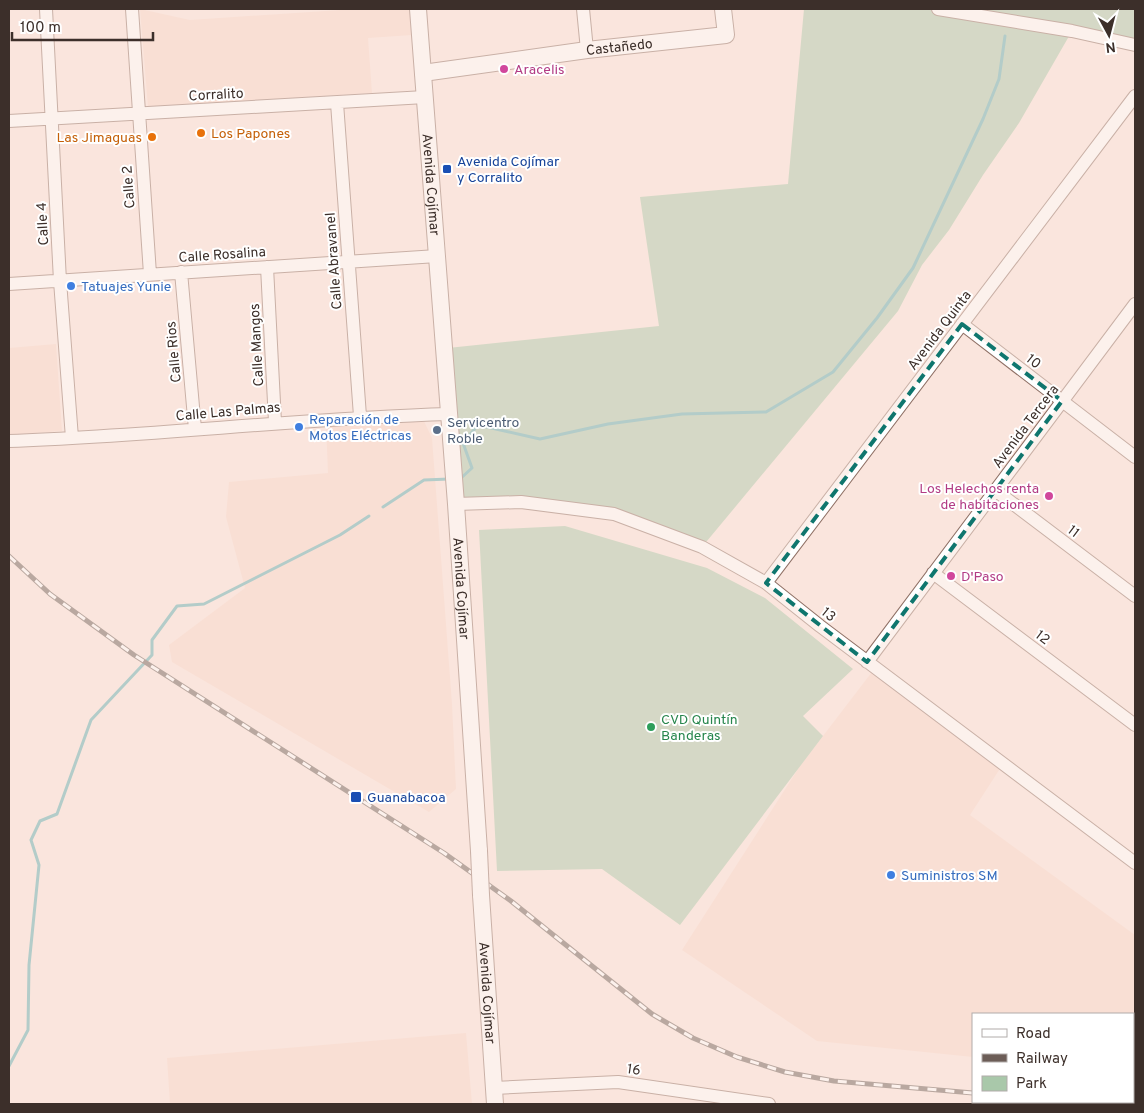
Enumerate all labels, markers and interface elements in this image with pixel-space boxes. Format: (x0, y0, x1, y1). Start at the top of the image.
scale bar (12, 10, 154, 42)
north arrow (1084, 10, 1134, 60)
text: 100 m (20, 19, 61, 38)
street label: Castañedo (585, 36, 654, 60)
text: N (1104, 37, 1116, 55)
place label: Aracelis (514, 62, 565, 79)
marker: Aracelis (498, 63, 510, 75)
street label: Corralito (188, 86, 244, 105)
place label: Los Papones (211, 126, 290, 143)
marker: Los Papones (195, 127, 207, 139)
place label: Las Jimaguas (56, 130, 142, 147)
marker: Las Jimaguas (146, 131, 158, 143)
street label: Avenida Cojímar (418, 133, 442, 237)
place label: Avenida Cojímar y Corralito (457, 154, 560, 187)
marker: Avenida Cojímar y Corralito (441, 163, 453, 175)
street label: Calle 2 (120, 165, 139, 209)
street label: Calle 4 (34, 202, 53, 246)
street label: Calle Abravanel (323, 212, 346, 310)
street label: Calle Rosalina (178, 244, 266, 267)
place label: Tatuajes Yunie (81, 279, 171, 296)
marker: Tatuajes Yunie (65, 280, 77, 292)
street label: Avenida Quinta (905, 288, 976, 374)
street label: Calle Mangos (247, 303, 268, 387)
street label: Calle Rios (163, 320, 186, 383)
street label: 10 (1022, 351, 1044, 373)
street label: Avenida Tercera (989, 382, 1063, 472)
street label: Calle Las Palmas (175, 399, 281, 426)
place label: Reparación de Motos Eléctricas (309, 412, 412, 445)
place label: Servicentro Roble (447, 415, 519, 448)
marker: Reparación de Motos Eléctricas (293, 421, 305, 433)
marker: Servicentro Roble (431, 424, 443, 436)
place label: Los Helechos renta de habitaciones (919, 481, 1039, 514)
marker: Los Helechos renta de habitaciones (1043, 490, 1055, 502)
street label: 11 (1064, 522, 1082, 542)
street label: Avenida Cojímar (448, 537, 472, 641)
place label: D'Paso (961, 569, 1004, 586)
marker: D'Paso (945, 570, 957, 582)
street label: 13 (817, 604, 839, 626)
street label: 12 (1031, 627, 1053, 649)
place label: CVD Quintín Banderas (661, 712, 738, 745)
marker: CVD Quintín Banderas (645, 721, 657, 733)
marker: Guanabacoa (349, 790, 363, 804)
place label: Guanabacoa (367, 790, 446, 807)
place label: Suministros SM (901, 868, 998, 885)
marker: Suministros SM (885, 869, 897, 881)
street label: Avenida Cojímar (474, 941, 498, 1045)
legend (972, 1013, 1134, 1103)
text: Road (1016, 1025, 1051, 1044)
text: Railway (1016, 1050, 1068, 1069)
street label: 16 (626, 1061, 642, 1080)
text: Park (1016, 1075, 1047, 1094)

